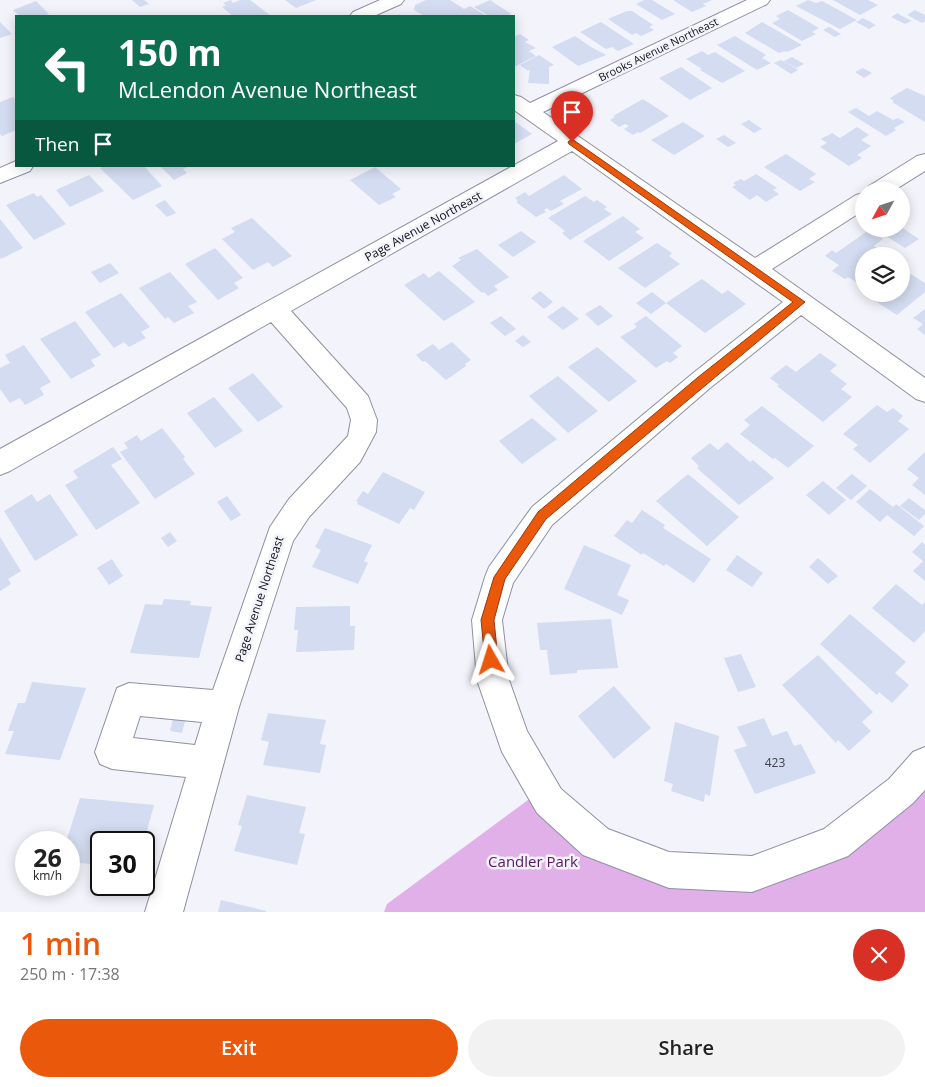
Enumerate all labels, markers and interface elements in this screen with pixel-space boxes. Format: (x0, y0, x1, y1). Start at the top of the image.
street label: Brooks Avenue Northeast (596, 13, 720, 85)
text: 150 m (118, 29, 222, 76)
icon: left (35, 35, 100, 100)
text: McLendon Avenue Northeast (118, 74, 417, 104)
pin (551, 91, 593, 142)
icon: arrive (558, 98, 586, 126)
icon: arrive (89, 130, 117, 158)
text: Then (35, 131, 79, 157)
north arrow (855, 182, 910, 238)
map controls (855, 182, 910, 302)
street label: Page Avenue Northeast (361, 187, 485, 265)
button: layers (855, 247, 910, 302)
street label: Page Avenue Northeast (231, 534, 287, 664)
position arrow (464, 633, 516, 685)
house number: 423 (765, 754, 785, 771)
speed limit sign: 30 (90, 831, 155, 896)
text: 26 (33, 840, 62, 874)
park label: Candler Park (488, 851, 578, 871)
text: km/h (33, 867, 62, 884)
text: 1 min (20, 923, 101, 964)
button: close (853, 929, 905, 981)
text: 250 m · 17:38 (20, 963, 120, 985)
button: Exit (20, 1019, 458, 1077)
button: Share (468, 1019, 905, 1077)

